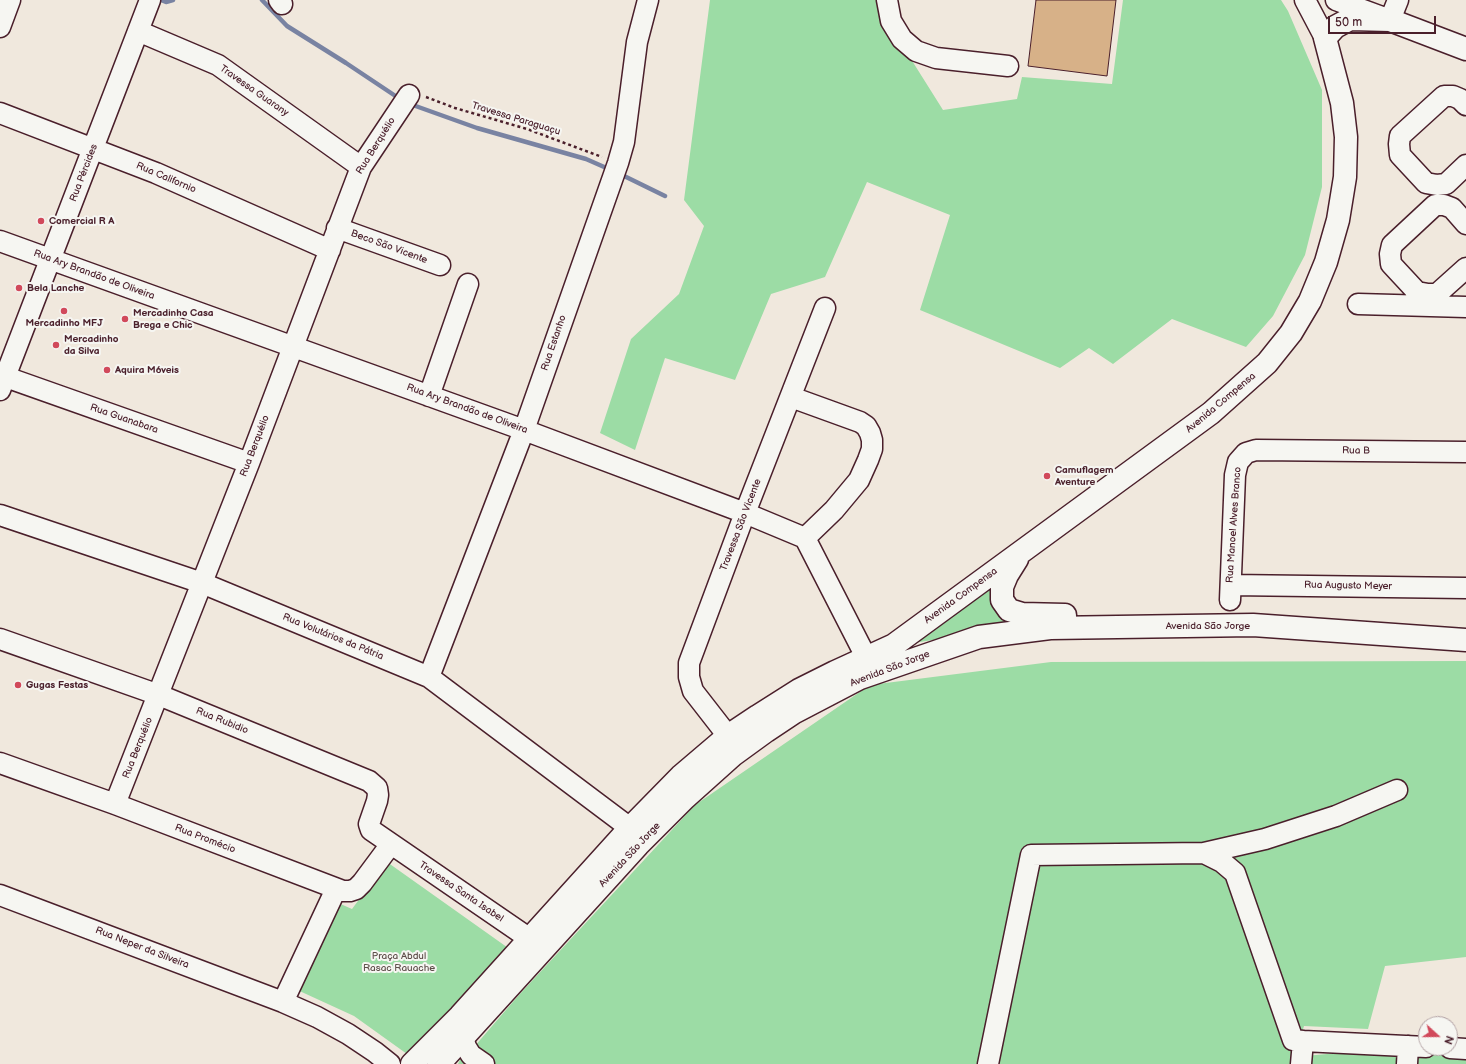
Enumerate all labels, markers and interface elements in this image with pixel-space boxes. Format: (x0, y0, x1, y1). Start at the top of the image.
scale bar (1330, 8, 1438, 34)
text: 50 m (1335, 15, 1362, 30)
street label: Travessa Guarany (217, 63, 291, 119)
street label: Travessa Paraguaçu (470, 100, 562, 138)
street label: Rua Berquélio (354, 115, 398, 177)
street label: Rua Pércides (68, 143, 100, 203)
street label: Rua Californio (134, 160, 198, 196)
place label: Comercial R A (49, 215, 114, 227)
marker: Comercial R A (36, 216, 46, 226)
street label: Beco São Vicente (349, 228, 429, 266)
street label: Rua Ary Brandão de Oliveira (32, 247, 156, 303)
place label: Bela Lanche (27, 282, 84, 294)
marker: Bela Lanche (14, 283, 24, 293)
marker: Mercadinho MFJ (59, 306, 69, 316)
place label: Mercadinho Casa Brega e Chic (133, 307, 214, 330)
marker: Mercadinho Casa Brega e Chic (120, 314, 130, 324)
street label: Rua Estanho (539, 314, 569, 372)
place label: Mercadinho MFJ (25, 317, 103, 329)
place label: Mercadinho da Silva (64, 333, 118, 356)
marker: Mercadinho da Silva (51, 340, 61, 350)
place label: Aquira Móveis (115, 364, 179, 376)
marker: Aquira Móveis (102, 365, 112, 375)
street label: Avenida Compensa (1184, 370, 1258, 436)
street label: Rua Ary Brandão de Oliveira (405, 381, 529, 437)
street label: Rua Guanabara (88, 402, 160, 436)
street label: Rua Berquélio (238, 414, 272, 478)
street label: Rua B (1342, 445, 1370, 457)
place label: Camuflagem Aventure (1055, 464, 1113, 488)
street label: Rua Manoel Alves Branco (1224, 466, 1244, 584)
marker: Camuflagem Aventure (1042, 471, 1052, 481)
street label: Travessa São Vicente (718, 477, 764, 573)
street label: Avenida Compensa (922, 565, 1000, 627)
street label: Rua Augusto Meyer (1304, 579, 1392, 593)
street label: Rua Volutários da Pátria (281, 611, 385, 663)
street label: Avenida São Jorge (1166, 620, 1250, 632)
street label: Avenida São Jorge (848, 648, 932, 690)
place label: Gugas Festas (26, 679, 88, 691)
marker: Gugas Festas (13, 680, 23, 690)
street label: Rua Rubidio (194, 705, 250, 737)
street label: Rua Berquélio (120, 716, 156, 780)
street label: Avenida São Jorge (597, 820, 663, 890)
street label: Rua Promécio (173, 822, 237, 856)
street label: Travessa Santa Isabel (416, 859, 506, 925)
street label: Rua Neper da Silveira (94, 925, 190, 971)
park label: Praça Abdul Rasac Rauache (363, 950, 435, 974)
north arrow (1418, 1016, 1458, 1056)
text: N (1441, 1034, 1456, 1046)

